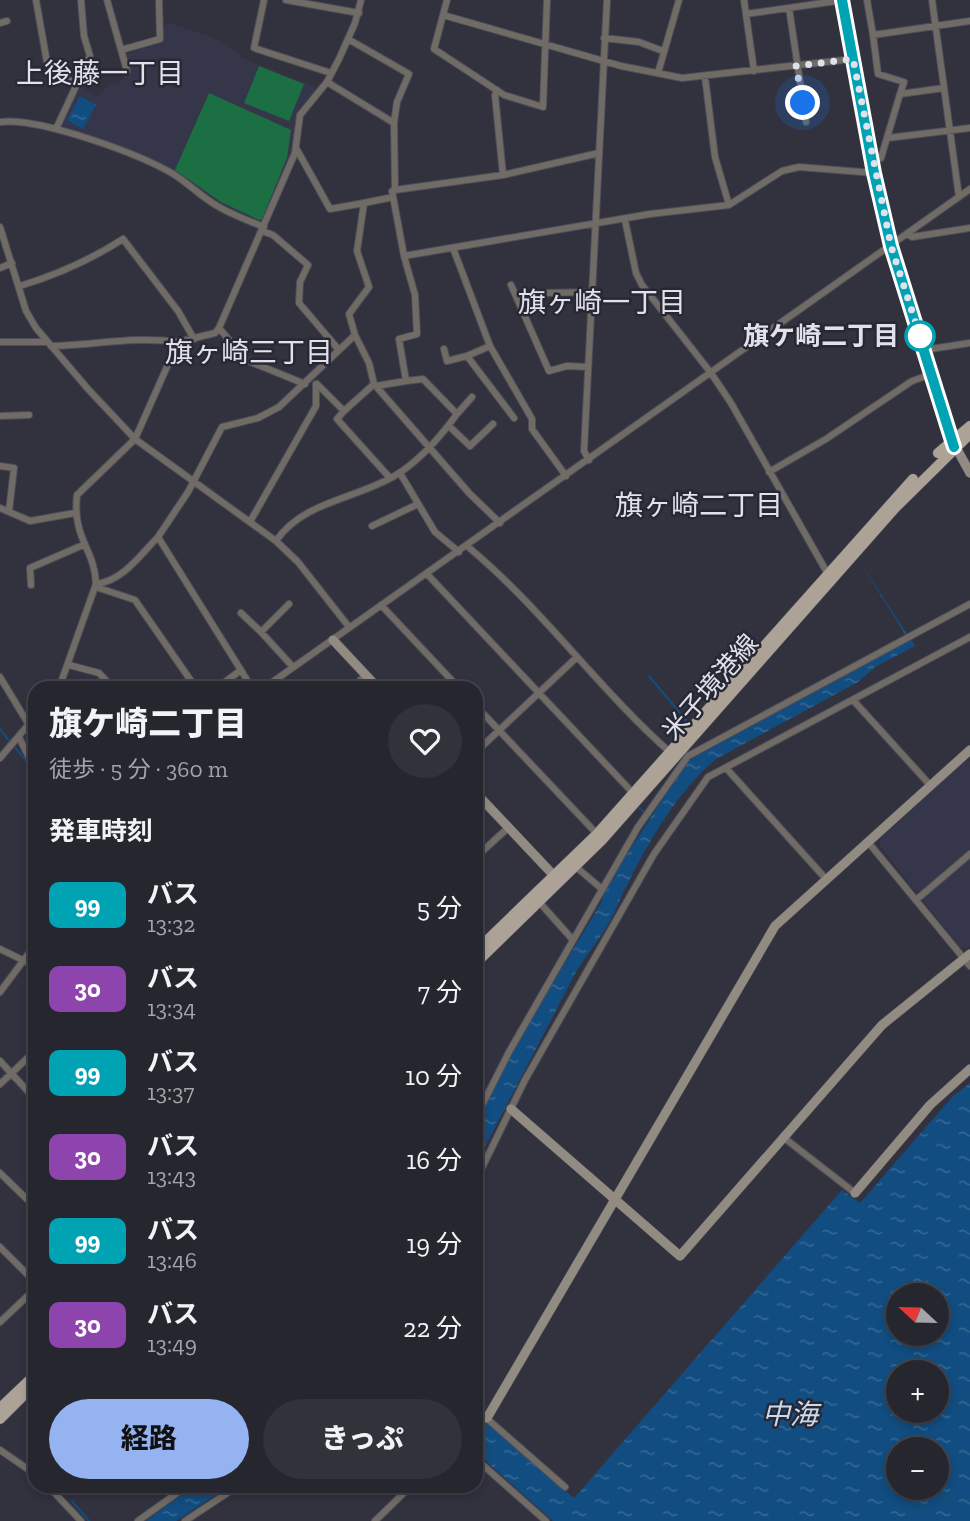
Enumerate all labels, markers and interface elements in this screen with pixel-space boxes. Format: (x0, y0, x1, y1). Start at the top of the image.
district label: 上後藤一丁目 (16, 57, 184, 90)
your location (785, 85, 820, 120)
district label: 旗ヶ崎一丁目 (518, 286, 686, 319)
place label: 旗ケ崎二丁目 (743, 320, 899, 352)
marker: 旗ケ崎二丁目 (905, 321, 935, 351)
district label: 旗ヶ崎三丁目 (165, 336, 333, 369)
district label: 旗ヶ崎二丁目 (615, 489, 783, 522)
street label: 米子境港線 (655, 627, 765, 747)
text: 旗ケ崎二丁目 (49, 704, 247, 743)
button: heart (388, 704, 462, 778)
text: 徒歩 · 5 分 · 360 m (49, 755, 228, 783)
text: 発車時刻 (49, 815, 153, 847)
text: バス (147, 878, 199, 910)
text: 99 (75, 890, 100, 919)
text: 5 分 (417, 892, 462, 924)
text: 13:32 (147, 910, 195, 938)
text: バス (147, 962, 199, 994)
text: 30 (74, 974, 101, 1003)
text: 7 分 (418, 976, 462, 1008)
text: 13:34 (147, 994, 196, 1022)
text: バス (147, 1046, 199, 1078)
text: 99 (75, 1058, 100, 1087)
text: 10 分 (405, 1060, 462, 1092)
text: 13:37 (147, 1078, 194, 1106)
text: バス (147, 1130, 199, 1162)
text: 30 (74, 1142, 101, 1171)
text: 16 分 (406, 1144, 462, 1176)
text: 13:43 (147, 1162, 196, 1190)
text: バス (147, 1214, 199, 1246)
text: 99 (75, 1226, 100, 1255)
text: 19 分 (406, 1228, 462, 1260)
text: 13:46 (147, 1246, 197, 1274)
north arrow (886, 1283, 948, 1346)
map controls (886, 1283, 949, 1500)
text: バス (147, 1298, 199, 1330)
text: 30 (74, 1310, 101, 1339)
text: 22 分 (403, 1312, 462, 1344)
text: 13:49 (147, 1330, 197, 1358)
button: + (886, 1360, 949, 1423)
water label: 中海 (762, 1398, 822, 1431)
button: 経路 (49, 1399, 249, 1479)
button: きっぷ (263, 1399, 462, 1479)
button: − (886, 1437, 949, 1500)

